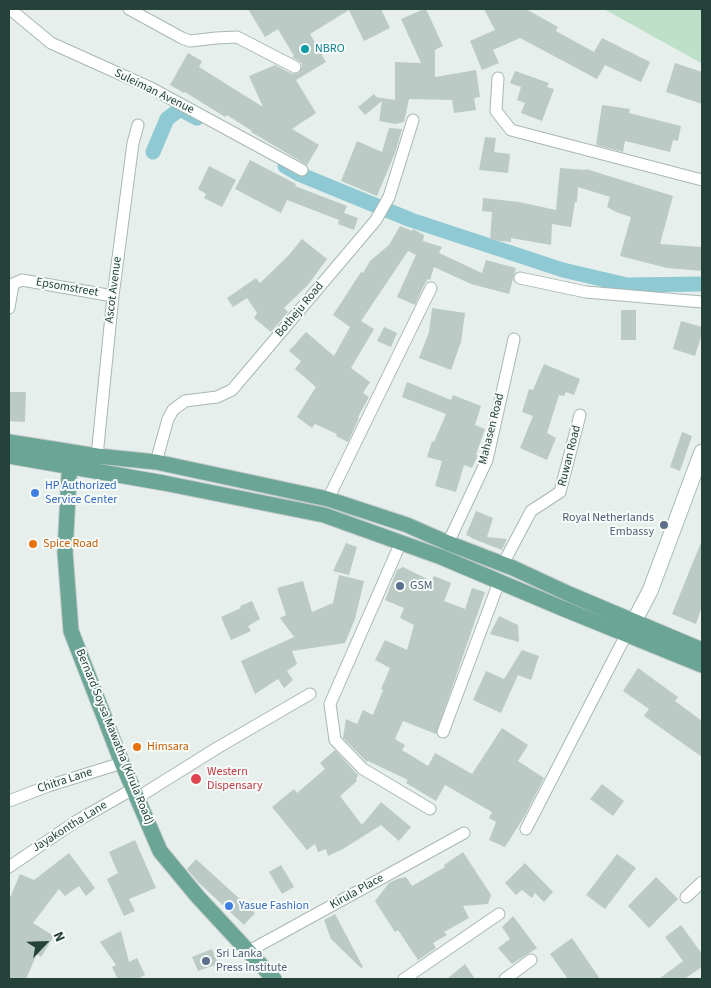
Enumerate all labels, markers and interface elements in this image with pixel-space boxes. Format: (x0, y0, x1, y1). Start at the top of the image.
place label: NBRO (315, 42, 345, 56)
marker: NBRO (299, 43, 311, 55)
street label: Suleiman Avenue (112, 66, 196, 118)
street label: Ascot Avenue (103, 256, 125, 324)
street label: Epsomstreet (35, 275, 99, 301)
street label: Botheju Road (273, 280, 327, 340)
street label: Mahasen Road (476, 392, 508, 466)
street label: Ruwan Road (555, 424, 585, 488)
place label: HP Authorized Service Center (45, 479, 117, 507)
marker: HP Authorized Service Center (29, 487, 41, 499)
place label: Royal Netherlands Embassy (562, 511, 654, 539)
marker: Royal Netherlands Embassy (658, 519, 670, 531)
place label: Spice Road (43, 537, 98, 551)
marker: Spice Road (27, 538, 39, 550)
place label: GSM (410, 579, 433, 593)
marker: GSM (394, 580, 406, 592)
street label: Bernard Soysa Mawatha (Kirula Road) (72, 647, 156, 827)
place label: Himsara (147, 740, 189, 754)
marker: Himsara (131, 741, 143, 753)
street label: Chitra Lane (36, 765, 94, 797)
place label: Western Dispensary (207, 765, 263, 793)
marker: Western Dispensary (189, 772, 203, 786)
street label: Jayakontha Lane (30, 798, 110, 856)
street label: Kirula Place (328, 871, 386, 913)
place label: Yasue Fashion (239, 899, 309, 913)
marker: Yasue Fashion (223, 900, 235, 912)
north arrow (20, 918, 70, 968)
text: N (48, 929, 70, 945)
place label: Sri Lanka Press Institute (216, 947, 287, 975)
marker: Sri Lanka Press Institute (200, 955, 212, 967)

